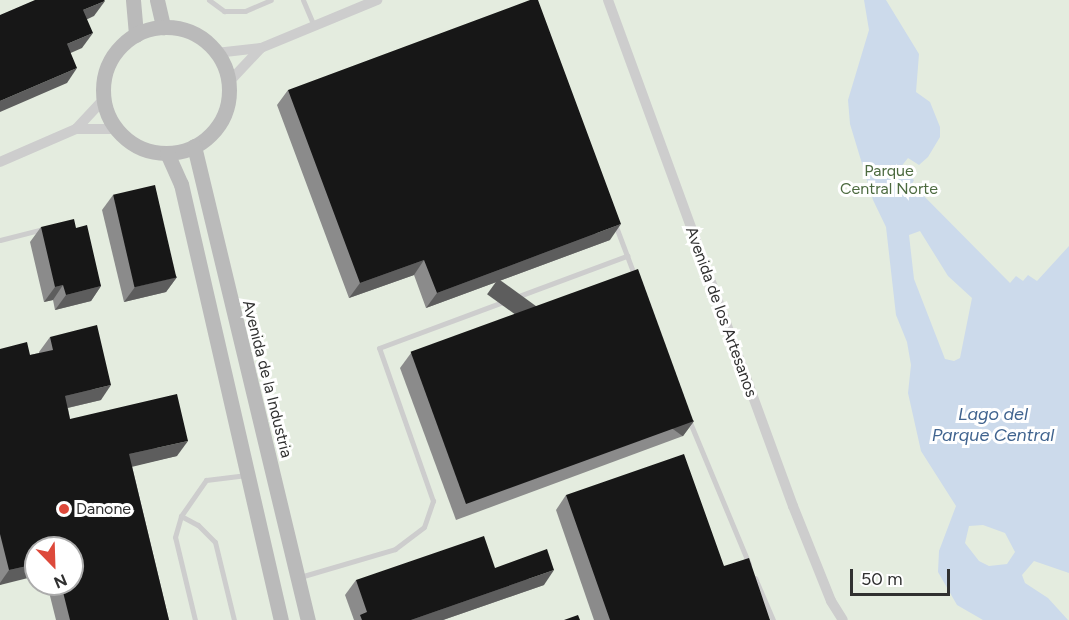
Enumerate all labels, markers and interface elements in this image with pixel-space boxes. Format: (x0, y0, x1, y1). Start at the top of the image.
park label: Parque Central Norte (840, 161, 938, 199)
street label: Avenida de los Artesanos (681, 224, 761, 400)
street label: Avenida de la Industria (238, 298, 296, 460)
water label: Lago del Parque Central (932, 404, 1054, 446)
place label: Danone (76, 499, 131, 519)
marker: Danone (57, 502, 71, 516)
north arrow (24, 536, 84, 596)
scale bar (853, 557, 954, 595)
text: 50 m (861, 568, 903, 590)
text: N (51, 570, 70, 592)

